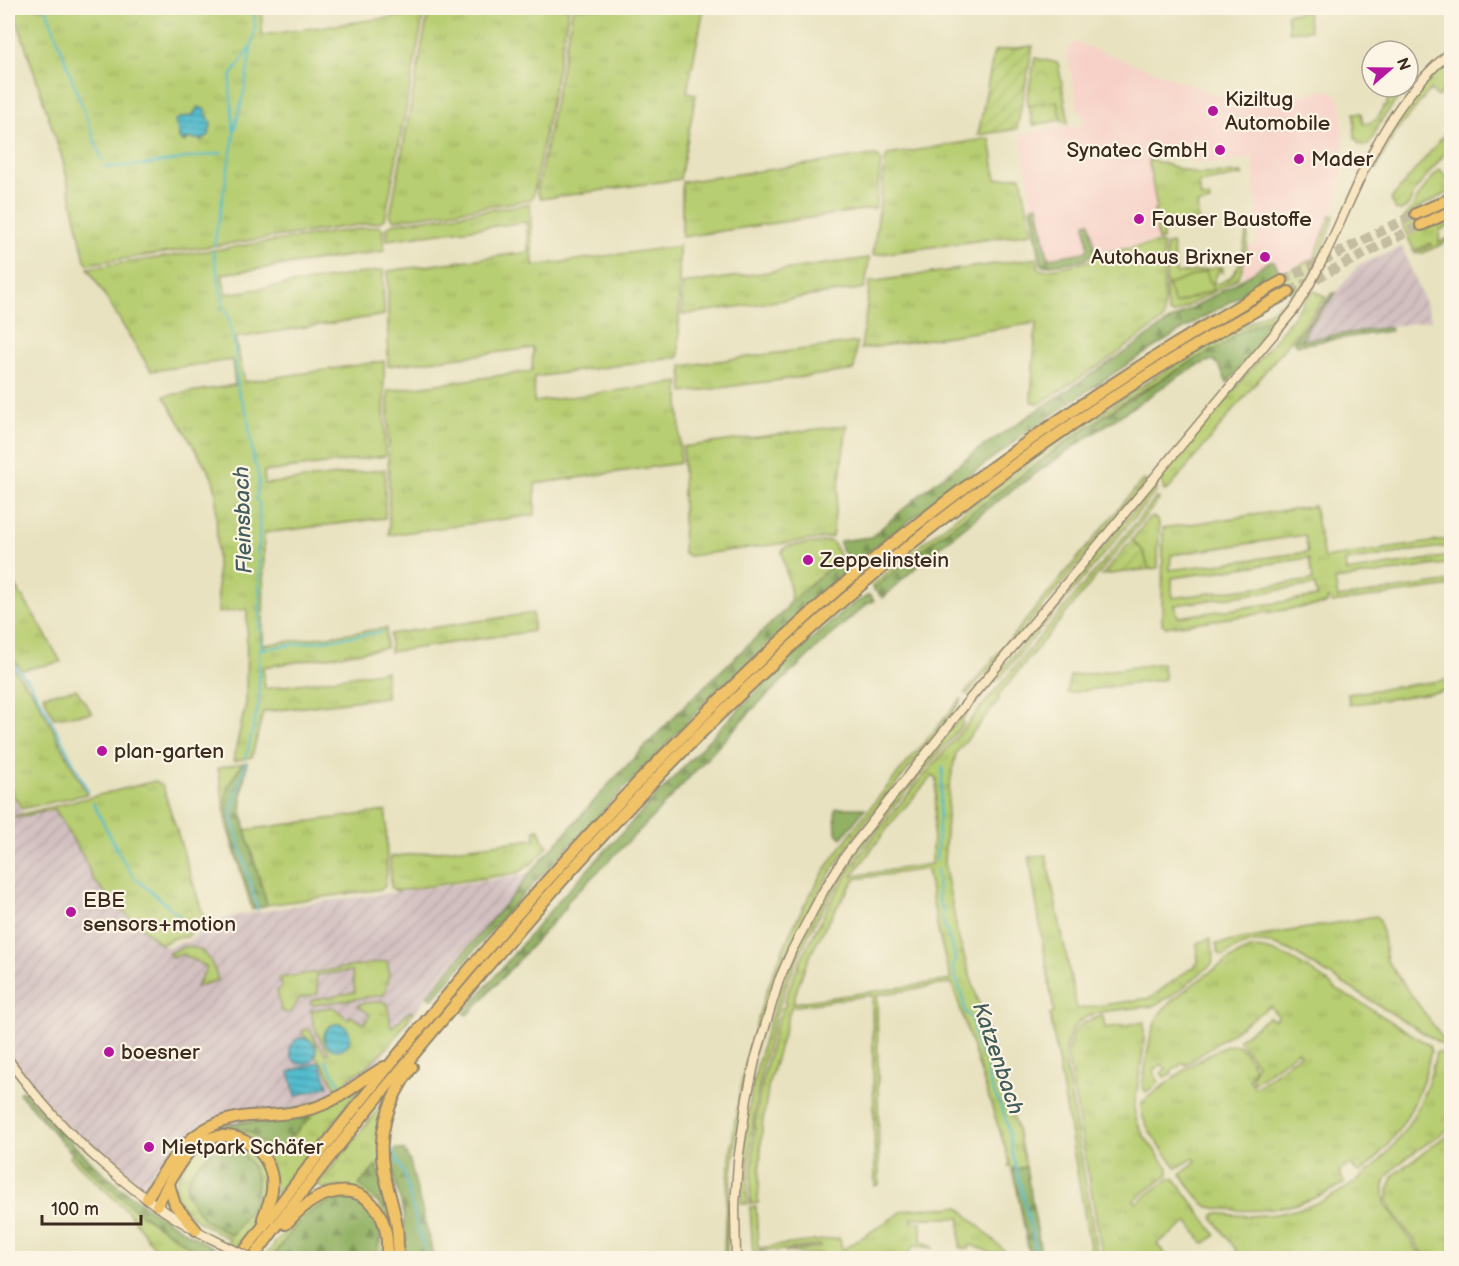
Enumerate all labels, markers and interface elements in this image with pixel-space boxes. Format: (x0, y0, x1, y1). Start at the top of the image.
north arrow (1360, 39, 1420, 99)
text: N (1392, 55, 1414, 73)
place label: Kiziltug Automobile (1225, 87, 1330, 136)
marker: Kiziltug Automobile (1206, 104, 1220, 118)
place label: Synatec GmbH (1066, 138, 1208, 163)
marker: Synatec GmbH (1213, 143, 1227, 157)
place label: Mader (1311, 147, 1373, 172)
marker: Mader (1292, 152, 1306, 166)
place label: Fauser Baustoffe (1151, 207, 1312, 232)
marker: Fauser Baustoffe (1132, 212, 1146, 226)
place label: Autohaus Brixner (1091, 245, 1253, 270)
marker: Autohaus Brixner (1258, 250, 1272, 264)
water label: Fleinsbach (228, 466, 259, 574)
place label: Zeppelinstein (819, 548, 949, 573)
marker: Zeppelinstein (801, 553, 815, 567)
place label: plan-garten (114, 739, 224, 764)
marker: plan-garten (95, 744, 109, 758)
place label: EBE sensors+motion (83, 888, 236, 937)
marker: EBE sensors+motion (64, 905, 78, 919)
water label: Katzenbach (966, 999, 1029, 1118)
place label: boesner (121, 1040, 200, 1065)
marker: boesner (102, 1045, 116, 1059)
place label: Mietpark Schäfer (161, 1135, 324, 1160)
marker: Mietpark Schäfer (142, 1140, 156, 1154)
scale bar (42, 1188, 141, 1226)
text: 100 m (51, 1199, 99, 1220)

